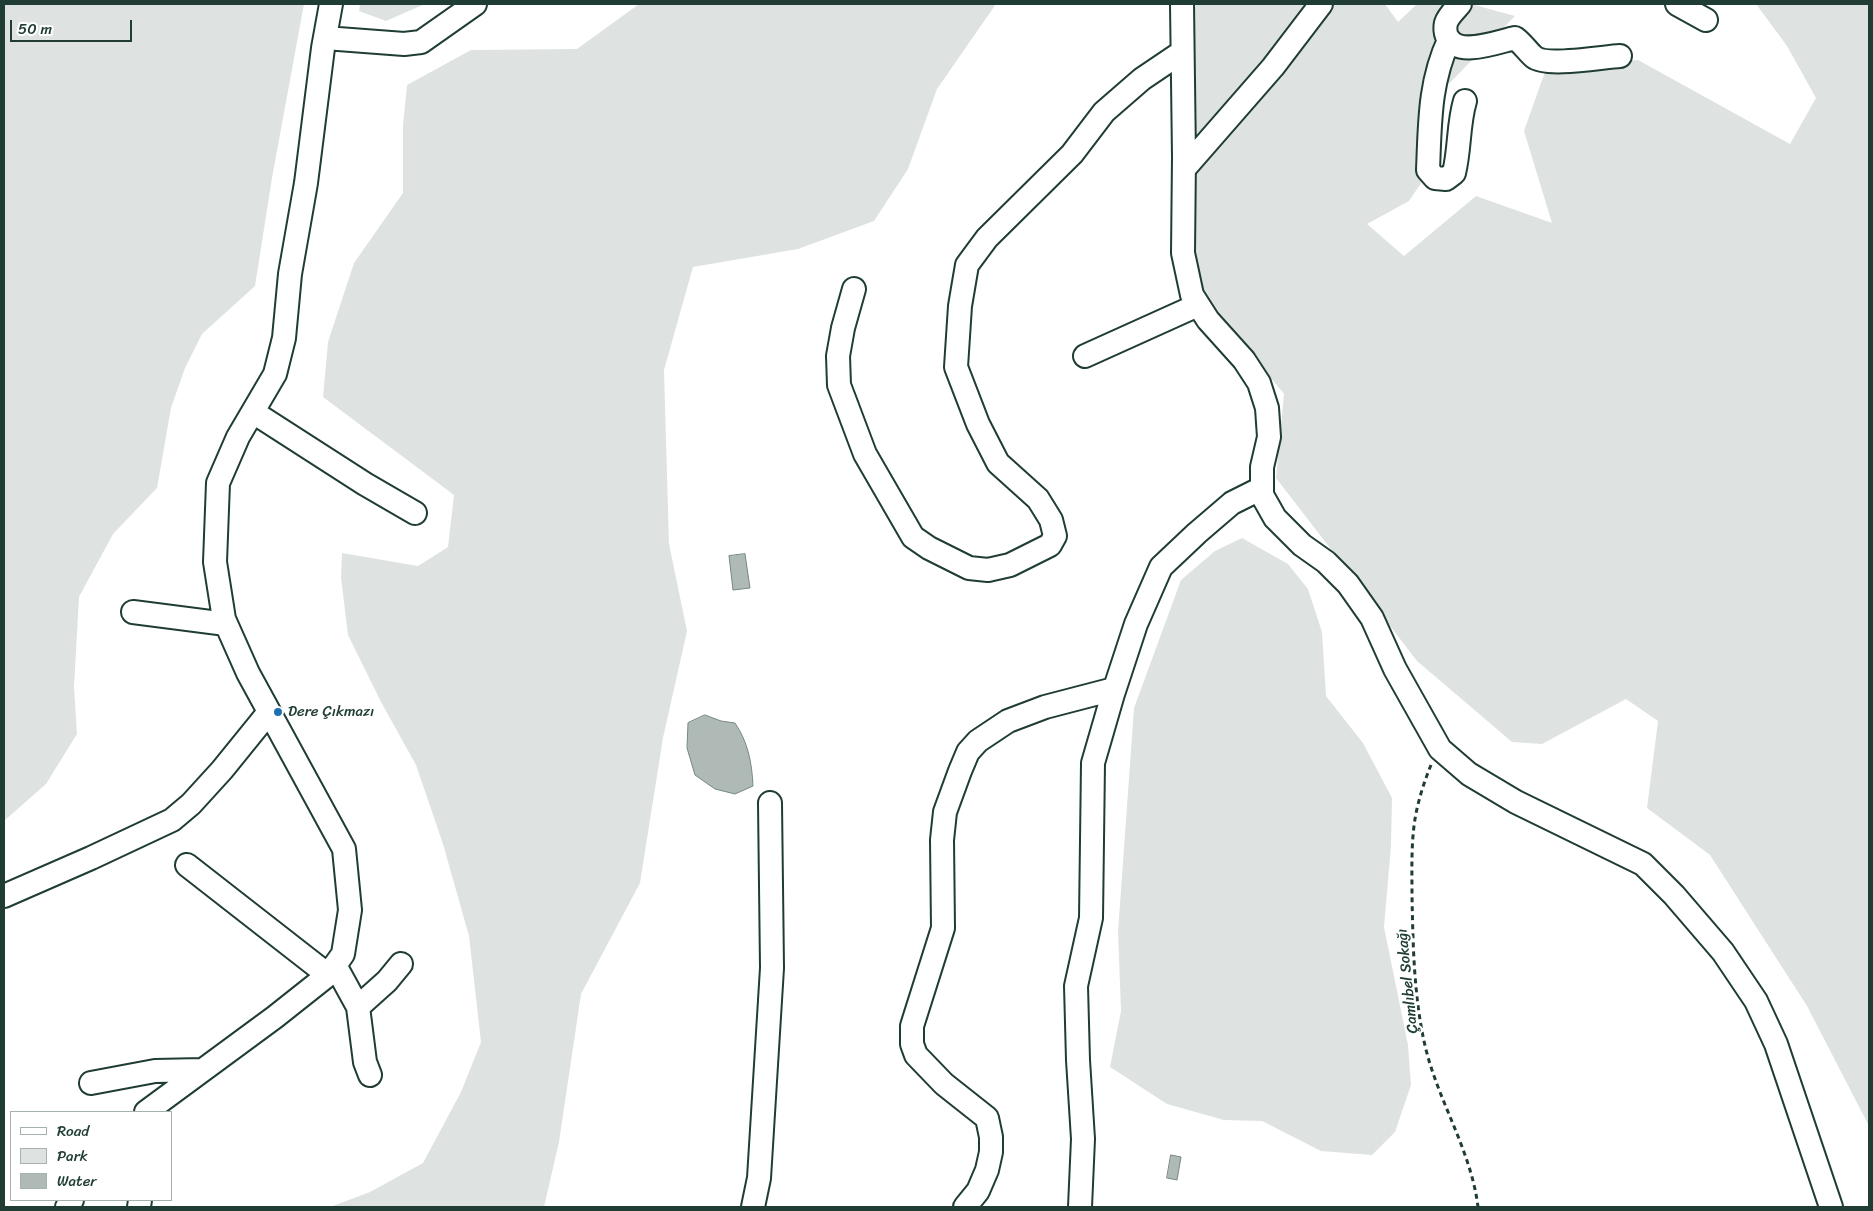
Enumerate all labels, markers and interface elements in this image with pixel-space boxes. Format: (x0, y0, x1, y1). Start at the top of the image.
scale bar (12, 10, 135, 42)
text: 50 m (18, 16, 52, 42)
place label: Dere Çıkmazı (288, 703, 374, 721)
marker: Dere Çıkmazı (272, 706, 284, 718)
street label: Çamlıbel Sokağı (1394, 928, 1422, 1034)
legend (10, 1111, 172, 1201)
text: Road (57, 1118, 89, 1144)
text: Park (57, 1143, 88, 1169)
text: Water (57, 1168, 97, 1194)

